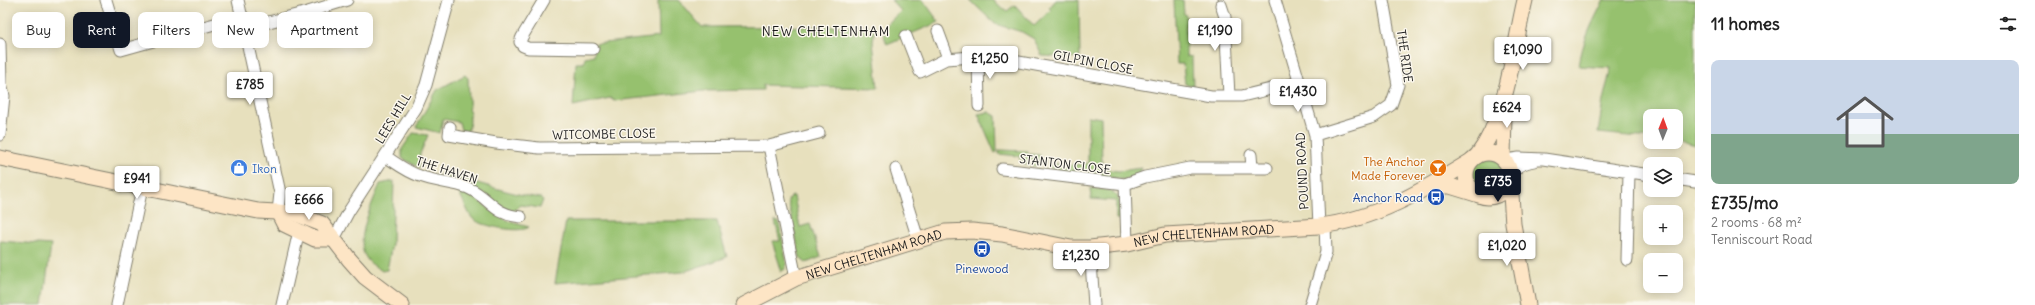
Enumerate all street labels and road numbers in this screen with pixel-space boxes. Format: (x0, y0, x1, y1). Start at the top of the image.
street label: THE RIDE (1394, 29, 1416, 83)
street label: GILPIN CLOSE (1052, 47, 1134, 77)
street label: LEES HILL (372, 89, 414, 146)
street label: WITCOMBE CLOSE (552, 126, 656, 142)
street label: POUND ROAD (1292, 132, 1312, 210)
street label: STANTON CLOSE (1019, 151, 1111, 177)
street label: THE HAVEN (414, 153, 480, 187)
street label: NEW CHELTENHAM ROAD (1132, 221, 1275, 250)
street label: NEW CHELTENHAM ROAD (804, 226, 944, 282)

